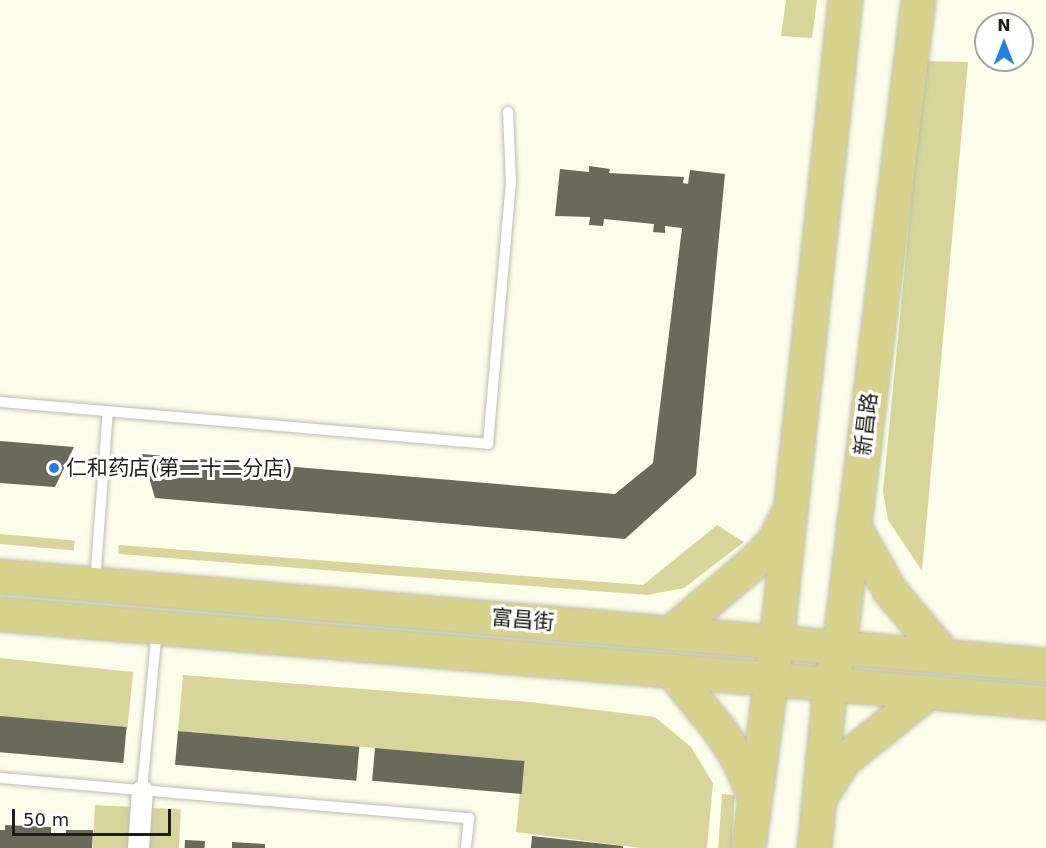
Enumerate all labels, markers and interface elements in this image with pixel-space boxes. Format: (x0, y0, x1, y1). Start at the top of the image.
north arrow (974, 12, 1034, 72)
text: N (997, 16, 1011, 35)
street label: 新昌路 (850, 391, 882, 457)
place label: 仁和药店(第二十二分店) (66, 455, 292, 481)
marker: 仁和药店(第二十二分店) (47, 461, 61, 475)
street label: 富昌街 (491, 605, 555, 635)
scale bar (15, 797, 174, 835)
text: 50 m (23, 809, 69, 830)

